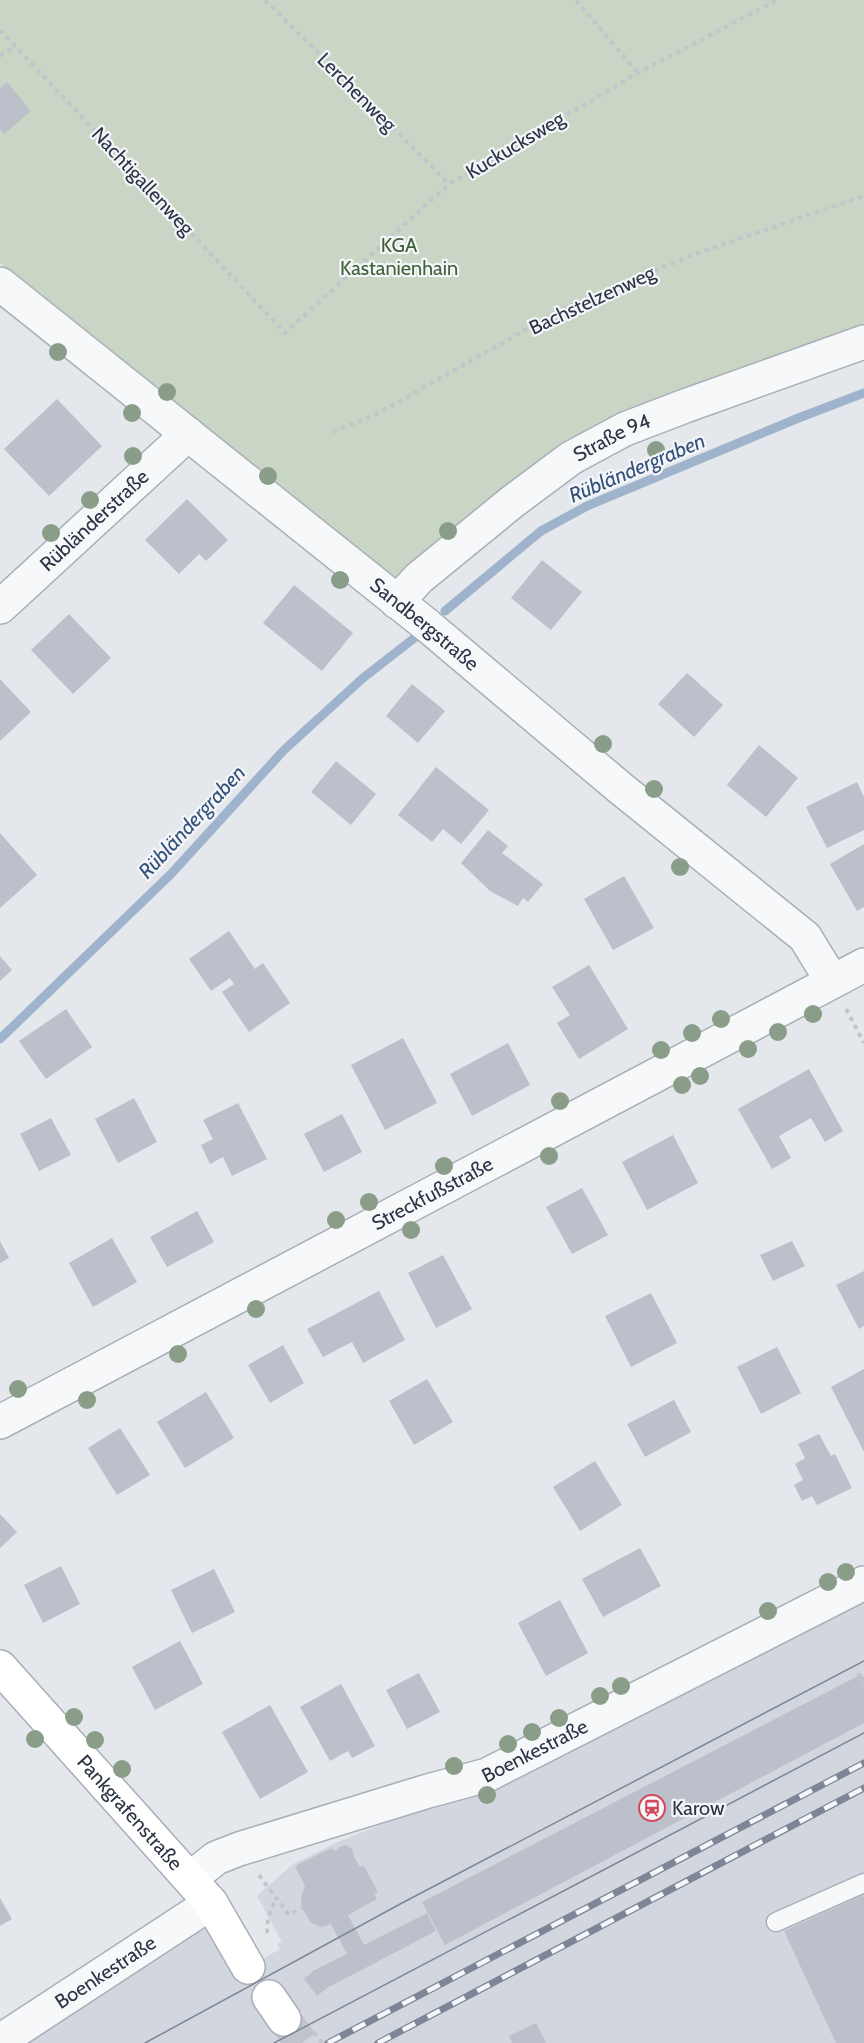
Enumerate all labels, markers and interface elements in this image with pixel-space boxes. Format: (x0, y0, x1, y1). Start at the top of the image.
street label: Lerchenweg (312, 47, 402, 137)
street label: Kuckucksweg (461, 106, 570, 184)
street label: Nachtigallenweg (87, 122, 200, 241)
park label: KGA Kastanienhain (340, 233, 458, 280)
street label: Bachstelzenweg (525, 260, 660, 340)
street label: Straße 94 (569, 408, 654, 467)
water label: Rübländergraben (565, 428, 709, 507)
street label: Rübländerstraße (35, 464, 154, 576)
street label: Sandbergstraße (365, 573, 484, 676)
water label: Rübländergraben (133, 760, 250, 883)
street label: Streckfußstraße (368, 1152, 497, 1235)
street label: Boenkestraße (478, 1714, 592, 1788)
street label: Pankgrafenstraße (72, 1750, 188, 1875)
station icon: Karow (637, 1793, 667, 1823)
place label: Karow (672, 1796, 725, 1820)
street label: Boenkestraße (50, 1930, 160, 2014)

